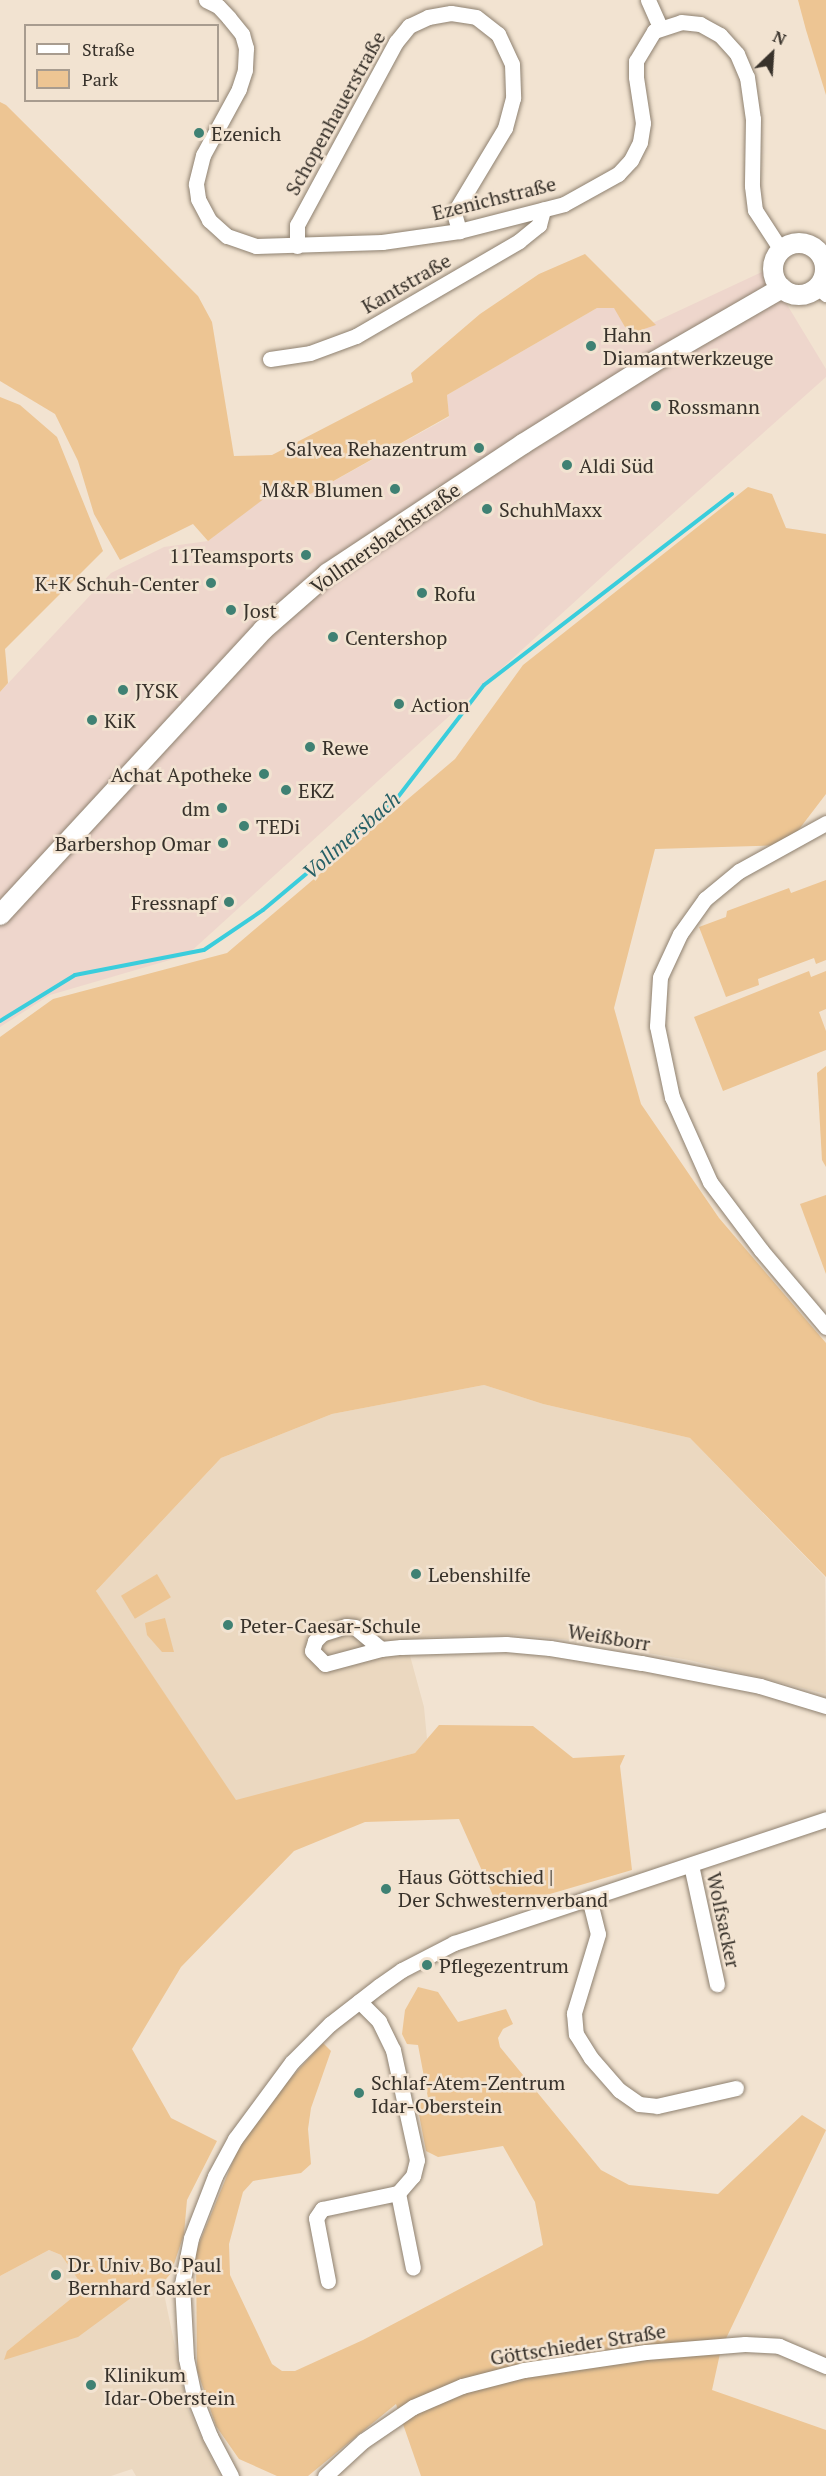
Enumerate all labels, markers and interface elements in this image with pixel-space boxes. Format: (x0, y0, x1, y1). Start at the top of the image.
legend (24, 24, 219, 102)
north arrow (742, 24, 802, 84)
text: N (769, 25, 790, 50)
street label: Schopenhauerstraße (280, 27, 390, 199)
text: Straße (82, 37, 135, 61)
text: Park (82, 67, 118, 91)
place label: Ezenich (211, 121, 281, 145)
marker: Ezenich (192, 126, 206, 140)
street label: Ezenichstraße (430, 171, 558, 225)
street label: Kantstraße (357, 248, 455, 318)
place label: Hahn Diamantwerkzeuge (603, 322, 774, 369)
marker: Hahn Diamantwerkzeuge (584, 339, 598, 353)
place label: Rossmann (668, 394, 760, 418)
marker: Rossmann (649, 399, 663, 413)
place label: Salvea Rehazentrum (286, 436, 467, 460)
marker: Salvea Rehazentrum (472, 441, 486, 455)
place label: Aldi Süd (579, 453, 654, 477)
marker: Aldi Süd (560, 458, 574, 472)
place label: M&R Blumen (262, 477, 383, 501)
street label: Vollmersbachstraße (305, 477, 465, 599)
marker: M&R Blumen (388, 482, 402, 496)
place label: SchuhMaxx (499, 497, 602, 521)
marker: SchuhMaxx (480, 502, 494, 516)
place label: 11Teamsports (169, 543, 294, 567)
marker: 11Teamsports (299, 548, 313, 562)
place label: K+K Schuh-Center (35, 571, 199, 595)
marker: K+K Schuh-Center (204, 576, 218, 590)
place label: Rofu (434, 581, 476, 605)
marker: Rofu (415, 586, 429, 600)
place label: Jost (243, 598, 277, 622)
marker: Jost (224, 603, 238, 617)
place label: Centershop (345, 625, 447, 649)
marker: Centershop (326, 630, 340, 644)
place label: JYSK (135, 678, 178, 702)
marker: JYSK (116, 683, 130, 697)
place label: Action (411, 692, 470, 716)
marker: Action (392, 697, 406, 711)
place label: KiK (104, 708, 136, 732)
marker: KiK (85, 713, 99, 727)
place label: Rewe (322, 735, 369, 759)
marker: Rewe (303, 740, 317, 754)
place label: Achat Apotheke (110, 762, 252, 786)
marker: Achat Apotheke (257, 767, 271, 781)
place label: EKZ (298, 778, 334, 802)
marker: EKZ (279, 783, 293, 797)
water label: Vollmersbach (297, 786, 405, 884)
place label: dm (182, 796, 210, 820)
marker: dm (215, 801, 229, 815)
place label: TEDi (256, 814, 300, 838)
marker: TEDi (237, 819, 251, 833)
place label: Barbershop Omar (55, 831, 211, 855)
marker: Barbershop Omar (216, 836, 230, 850)
place label: Fressnapf (131, 890, 217, 914)
marker: Fressnapf (222, 895, 236, 909)
place label: Lebenshilfe (428, 1562, 531, 1586)
marker: Lebenshilfe (409, 1567, 423, 1581)
place label: Peter-Caesar-Schule (240, 1613, 421, 1637)
marker: Peter-Caesar-Schule (221, 1618, 235, 1632)
street label: Weißborr (566, 1619, 652, 1655)
place label: Haus Göttschied | Der Schwesternverband (398, 1865, 608, 1912)
street label: Wolfsacker (702, 1870, 746, 1970)
marker: Haus Göttschied | Der Schwesternverband (379, 1882, 393, 1896)
place label: Pflegezentrum (439, 1953, 569, 1977)
marker: Pflegezentrum (420, 1958, 434, 1972)
place label: Schlaf-Atem-Zentrum Idar-Oberstein (371, 2070, 565, 2117)
marker: Schlaf-Atem-Zentrum Idar-Oberstein (352, 2086, 366, 2100)
place label: Dr. Univ. Bo. Paul Bernhard Saxler (68, 2252, 224, 2299)
marker: Dr. Univ. Bo. Paul Bernhard Saxler (49, 2268, 63, 2282)
street label: Göttschieder Straße (488, 2318, 668, 2370)
place label: Klinikum Idar-Oberstein (104, 2362, 235, 2409)
marker: Klinikum Idar-Oberstein (82, 2376, 100, 2394)

